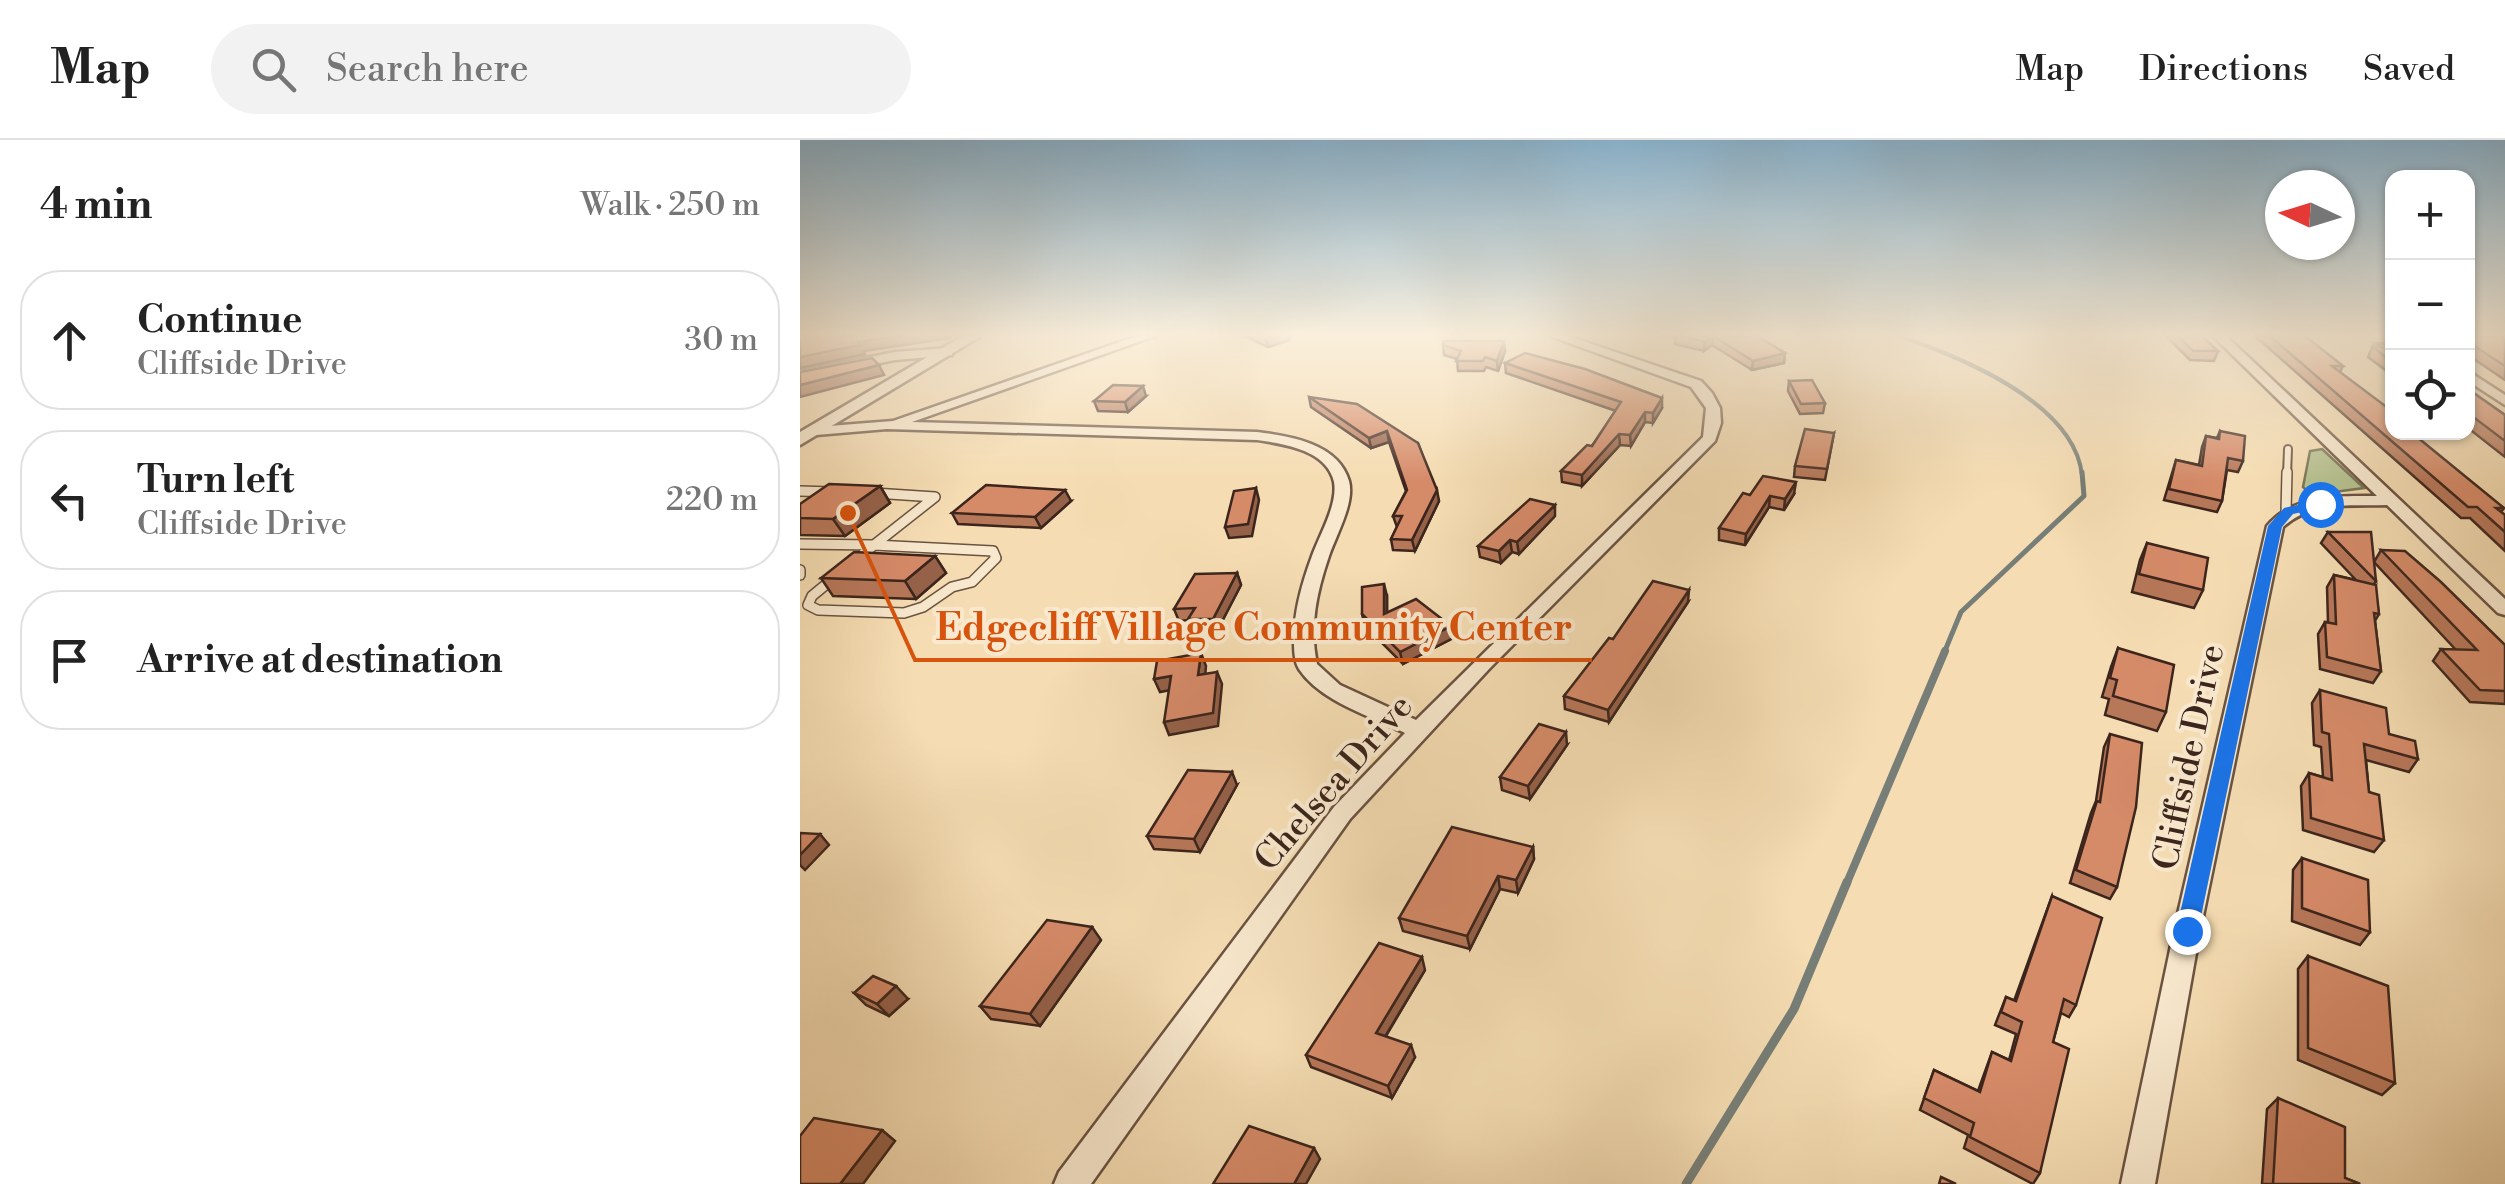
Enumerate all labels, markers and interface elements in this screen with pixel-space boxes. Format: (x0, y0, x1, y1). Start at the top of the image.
search box (211, 24, 911, 114)
text: Map (50, 39, 151, 99)
icon: search (246, 42, 301, 97)
text: Search here (326, 46, 529, 93)
text: Map (2015, 48, 2084, 91)
text: Directions (2139, 48, 2308, 91)
text: Saved (2363, 48, 2455, 91)
north arrow (2265, 170, 2355, 260)
map controls (2385, 170, 2475, 440)
button: + (2385, 170, 2475, 260)
text: 4 min (40, 179, 152, 232)
text: Walk · 250 m (580, 185, 760, 225)
button: − (2385, 260, 2475, 350)
text: Continue (137, 297, 302, 344)
icon: ahead (42, 313, 97, 368)
text: 30 m (684, 320, 758, 360)
text: Cliffside Drive (137, 344, 347, 384)
button: locate (2385, 350, 2475, 440)
text: Turn left (137, 457, 294, 504)
icon: left (42, 473, 97, 528)
text: 220 m (666, 480, 758, 520)
route start (2298, 482, 2344, 528)
text: Cliffside Drive (137, 504, 347, 544)
callout: Edgecliff Village Community Center (915, 592, 1592, 660)
text: Edgecliff Village Community Center (936, 605, 1572, 652)
icon: arrive (42, 633, 97, 688)
text: Arrive at destination (137, 637, 503, 684)
street label: Cliffside Drive (2145, 641, 2234, 874)
street label: Chelsea Drive (1246, 686, 1423, 880)
route end (2165, 909, 2211, 955)

